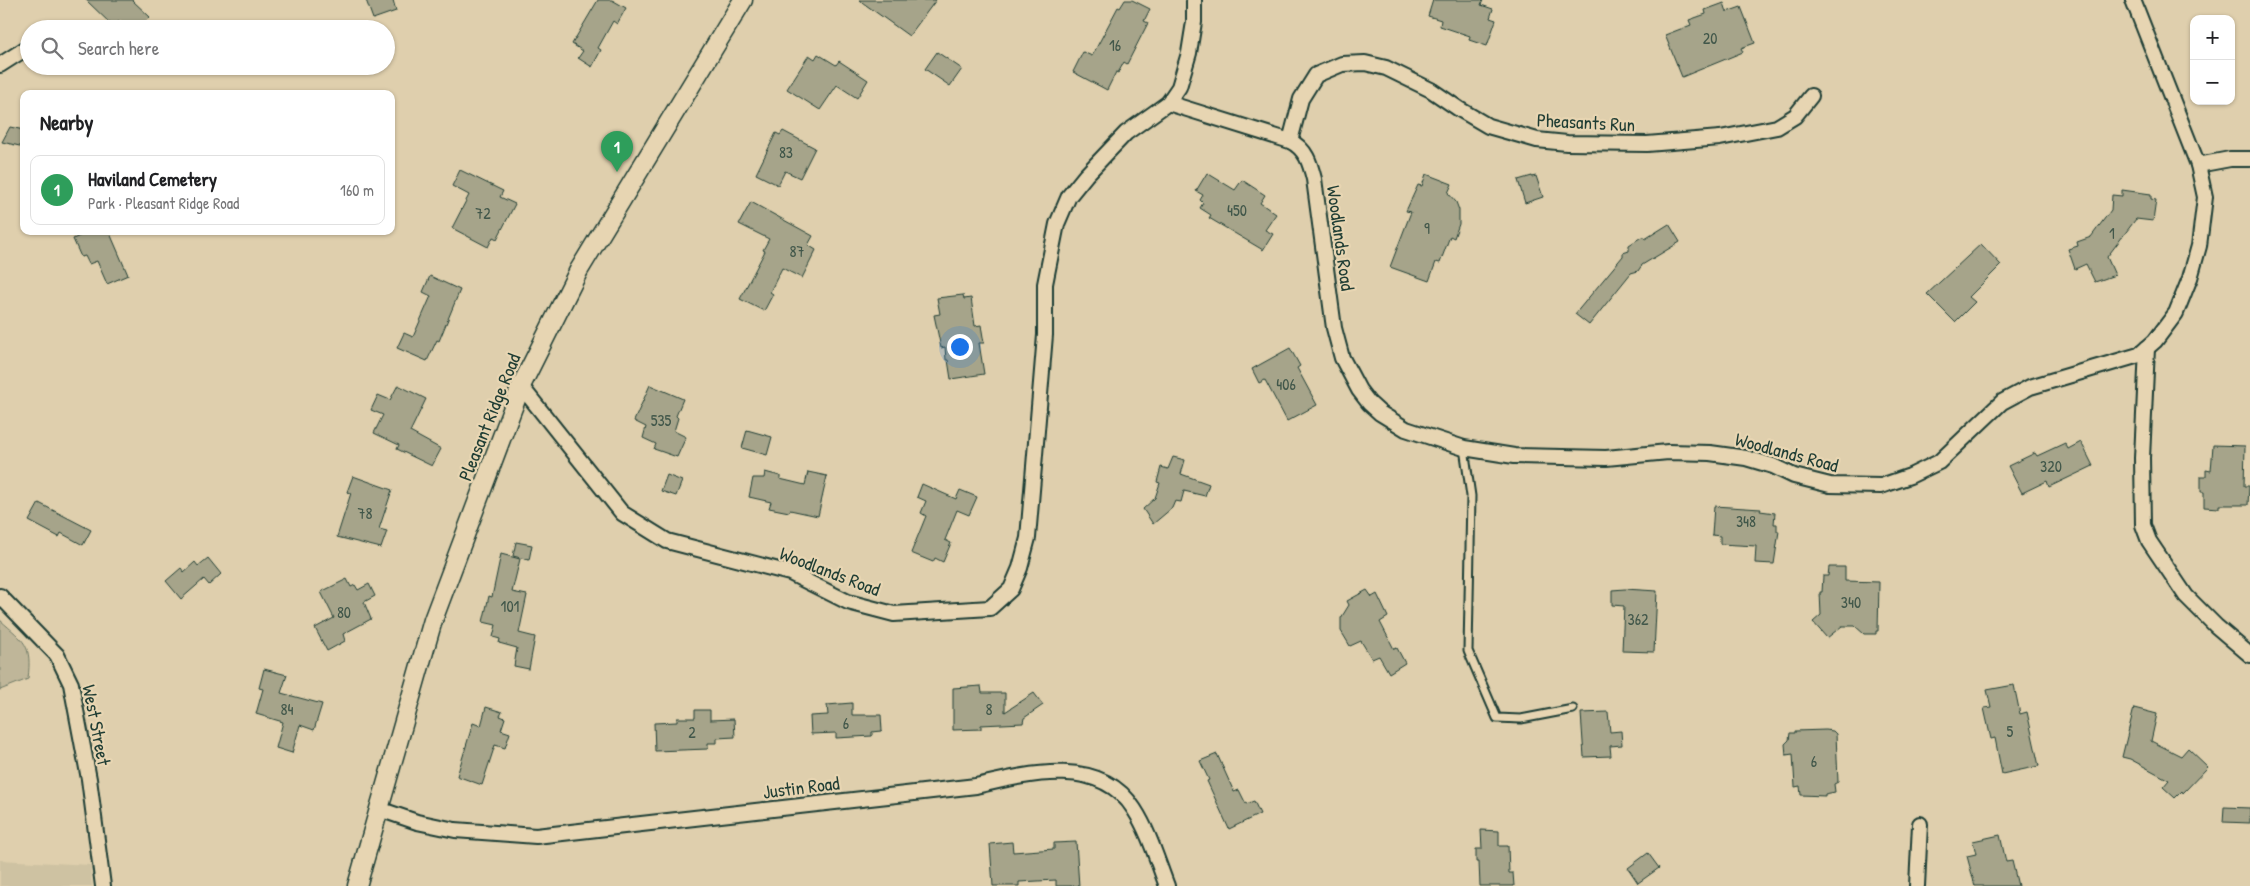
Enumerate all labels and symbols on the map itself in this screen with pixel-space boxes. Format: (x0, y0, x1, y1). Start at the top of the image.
house number: 20 (1703, 27, 1717, 49)
house number: 16 (1109, 34, 1121, 56)
street label: Pheasants Run (1536, 106, 1636, 138)
pin: 1 (601, 131, 633, 172)
house number: 83 (779, 141, 793, 163)
street label: Woodlands Road (1321, 184, 1361, 293)
house number: 450 (1227, 199, 1247, 221)
house number: 72 (475, 202, 491, 224)
house number: 9 (1424, 217, 1430, 239)
house number: 1 (2109, 222, 2115, 244)
house number: 87 (790, 240, 804, 262)
your location (947, 334, 973, 360)
street label: Pleasant Ridge Road (452, 349, 527, 485)
house number: 406 (1276, 373, 1296, 395)
house number: 535 (651, 409, 672, 431)
street label: Woodlands Road (1733, 426, 1842, 478)
house number: 320 (2040, 455, 2062, 477)
house number: 78 (358, 502, 372, 524)
house number: 348 (1736, 510, 1756, 532)
street label: Woodlands Road (776, 540, 885, 602)
house number: 340 (1841, 591, 1861, 613)
house number: 101 (501, 595, 520, 617)
house number: 80 (337, 601, 351, 623)
house number: 362 (1627, 608, 1649, 630)
street label: West Street (76, 682, 118, 768)
house number: 84 (281, 698, 293, 720)
house number: 8 (986, 698, 993, 720)
house number: 6 (843, 712, 849, 734)
house number: 5 (2007, 720, 2014, 742)
house number: 2 (688, 721, 696, 743)
house number: 6 (1811, 750, 1817, 772)
street label: Justin Road (761, 769, 841, 805)

